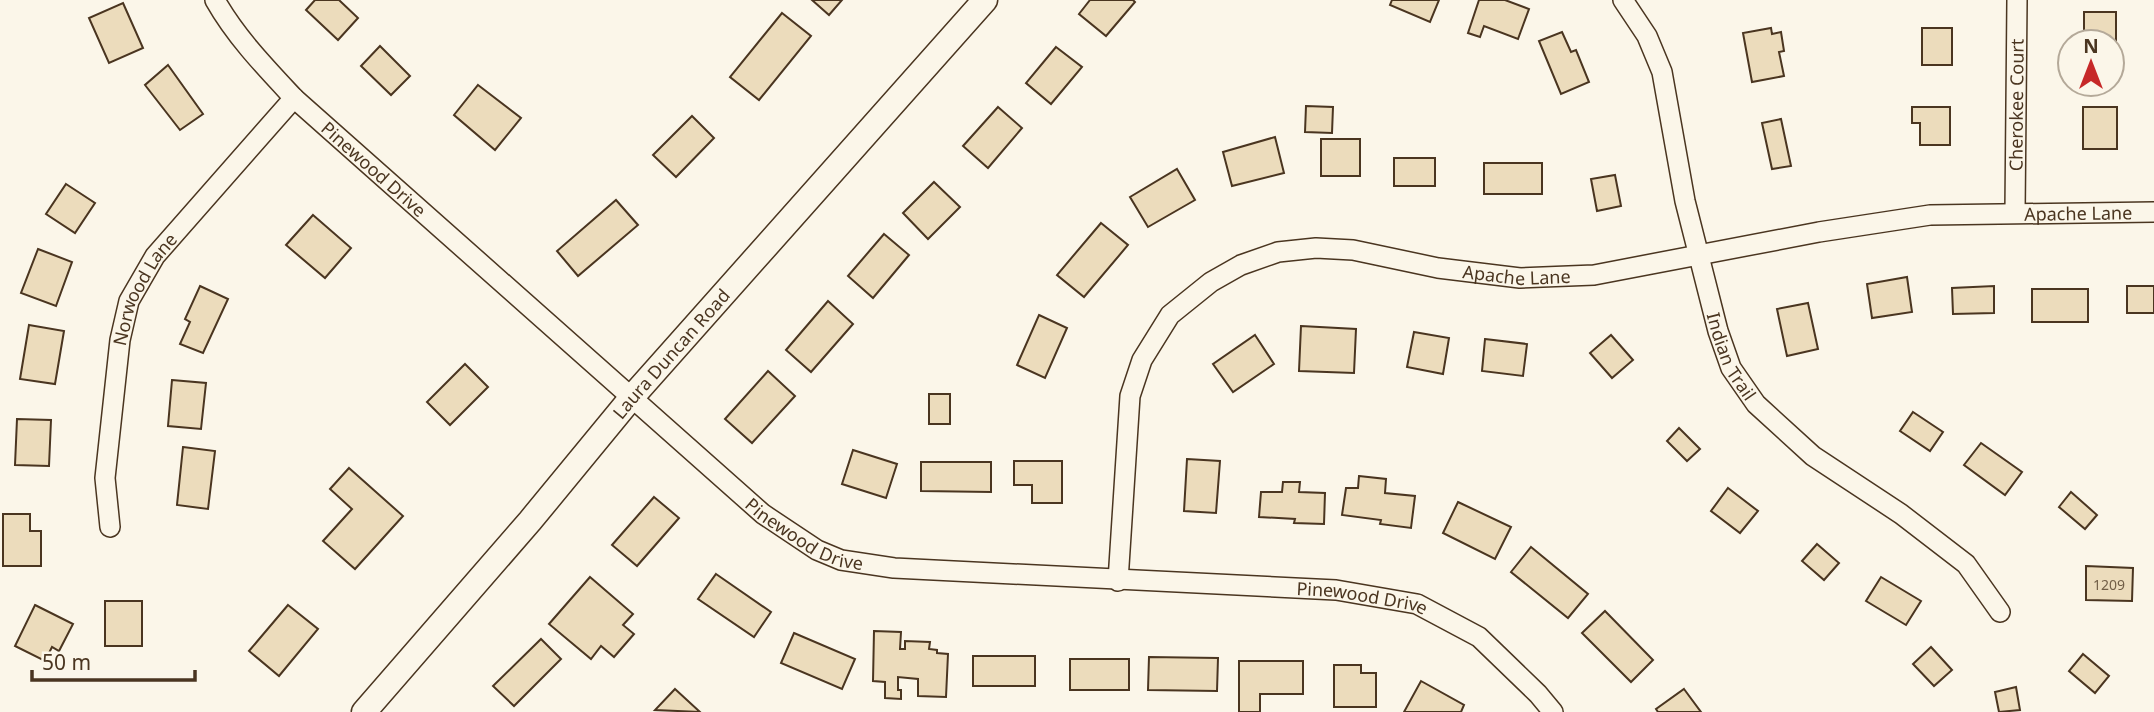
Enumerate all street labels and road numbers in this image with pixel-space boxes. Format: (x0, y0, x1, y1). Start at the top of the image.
street label: Cherokee Court (2003, 38, 2029, 171)
street label: Pinewood Drive (316, 116, 432, 222)
street label: Apache Lane (2024, 200, 2132, 226)
street label: Norwood Lane (107, 228, 182, 348)
street label: Apache Lane (1461, 259, 1571, 290)
street label: Laura Duncan Road (607, 283, 735, 424)
street label: Indian Trail (1702, 310, 1762, 405)
street label: Pinewood Drive (740, 492, 865, 575)
street label: Pinewood Drive (1296, 576, 1432, 620)

